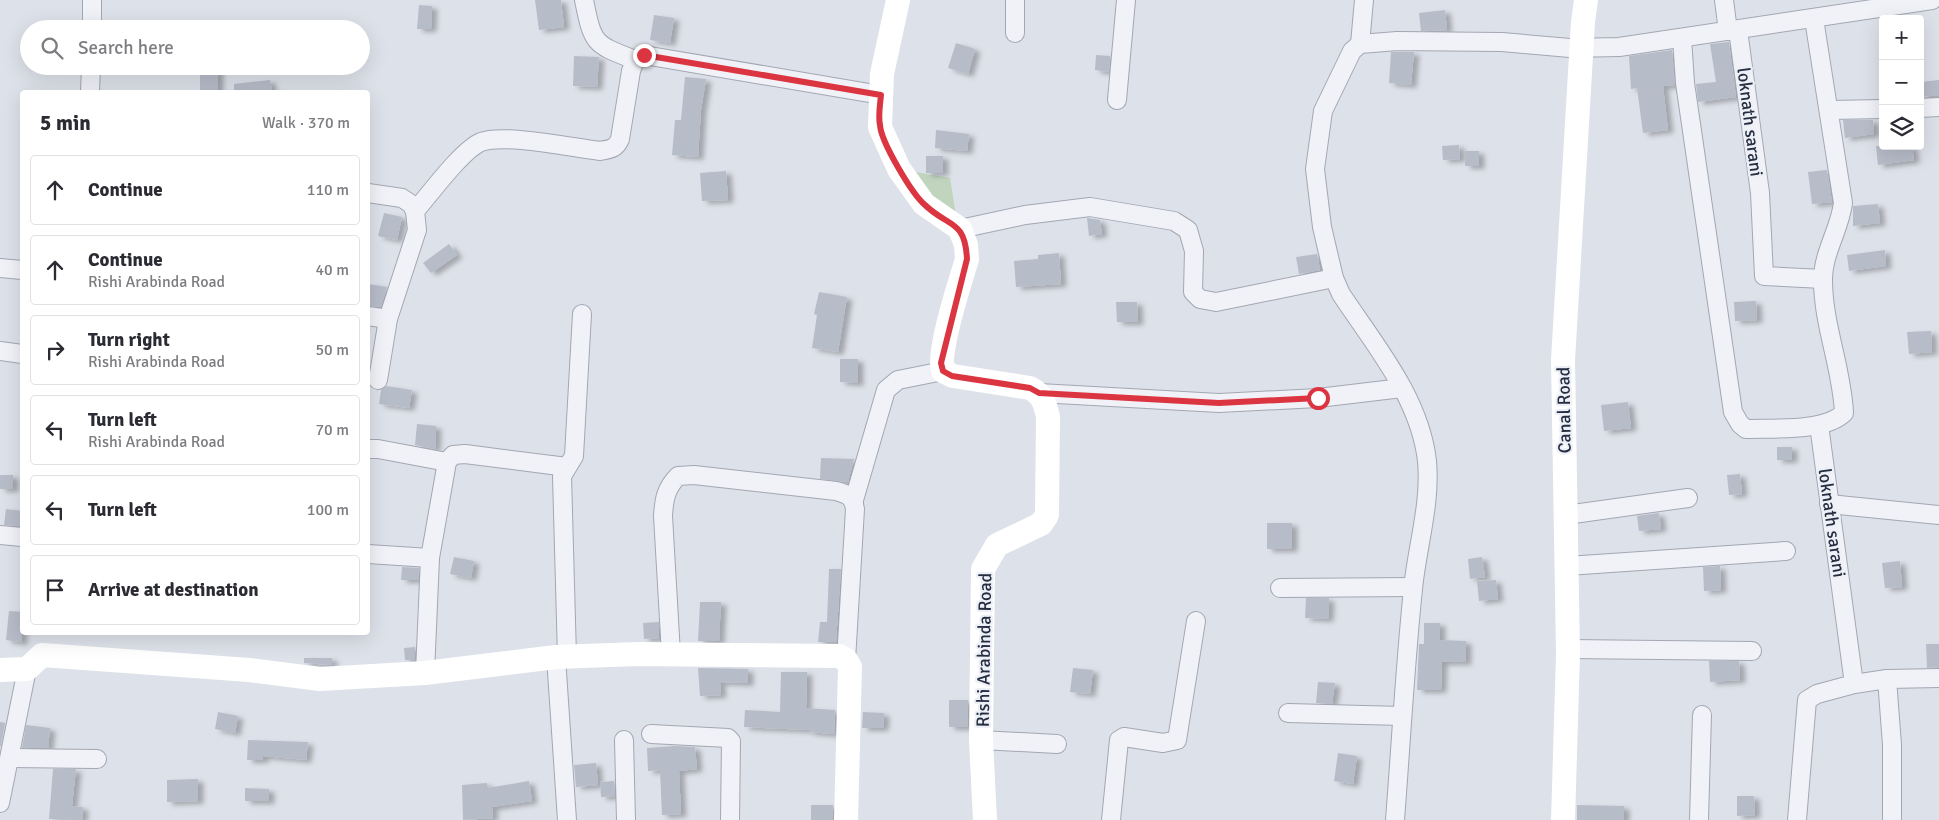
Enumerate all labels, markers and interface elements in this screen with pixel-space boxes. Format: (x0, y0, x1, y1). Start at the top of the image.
map controls (1879, 15, 1924, 150)
button: + (1879, 15, 1924, 60)
search box (20, 20, 370, 75)
icon: search (38, 34, 66, 62)
text: Search here (78, 36, 174, 60)
route end (633, 44, 656, 67)
button: − (1879, 60, 1924, 105)
street label: loknath sarani (1732, 66, 1768, 178)
button: layers (1879, 105, 1924, 150)
text: 5 min (40, 110, 91, 136)
text: Walk · 370 m (262, 113, 350, 133)
icon: ahead (41, 176, 69, 204)
text: Continue (88, 178, 163, 202)
text: 110 m (307, 180, 349, 200)
text: Continue (88, 248, 163, 272)
icon: ahead (41, 256, 69, 284)
text: 40 m (315, 260, 349, 280)
text: Rishi Arabinda Road (88, 272, 225, 292)
text: Turn right (88, 328, 170, 352)
icon: right (41, 336, 69, 364)
text: 50 m (315, 340, 349, 360)
text: Rishi Arabinda Road (88, 352, 225, 372)
street label: Canal Road (1552, 367, 1576, 453)
route start (1307, 387, 1330, 410)
text: Turn left (88, 408, 157, 432)
icon: left (41, 416, 69, 444)
text: 70 m (315, 420, 349, 440)
text: Rishi Arabinda Road (88, 432, 225, 452)
street label: loknath sarani (1813, 467, 1851, 579)
icon: left (41, 496, 69, 524)
text: Turn left (88, 498, 157, 522)
text: 100 m (307, 500, 349, 520)
street label: Rishi Arabinda Road (972, 573, 996, 727)
icon: arrive (41, 576, 69, 604)
text: Arrive at destination (88, 578, 259, 602)

